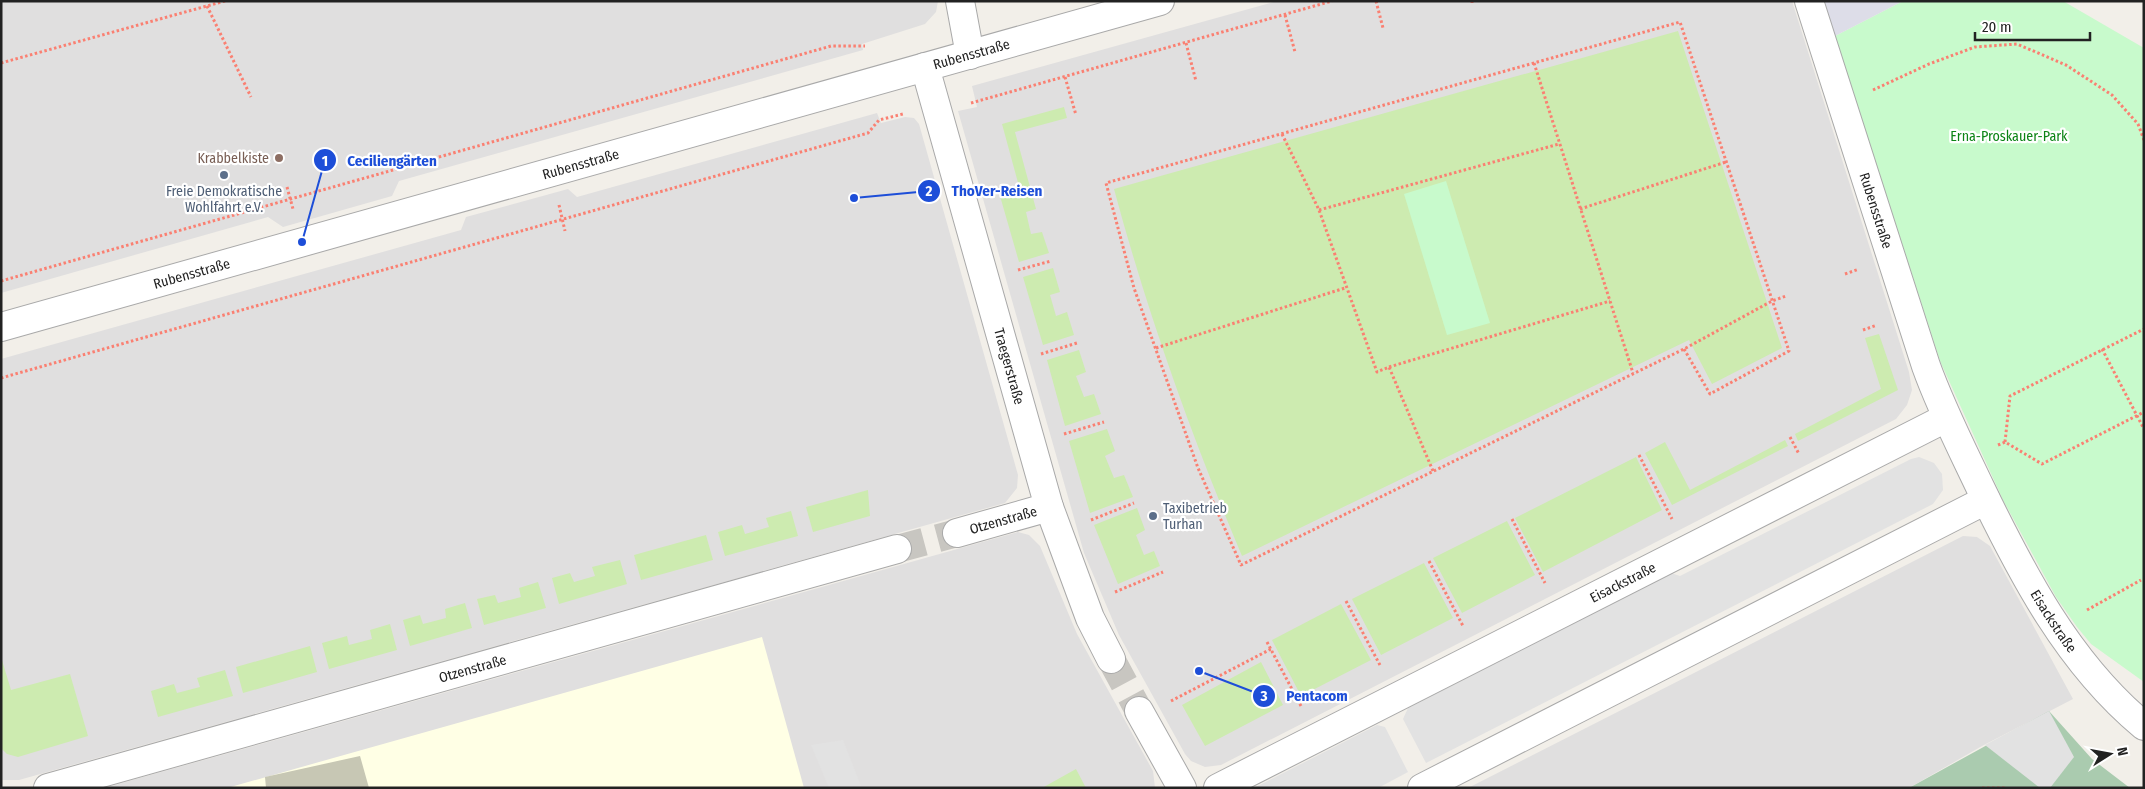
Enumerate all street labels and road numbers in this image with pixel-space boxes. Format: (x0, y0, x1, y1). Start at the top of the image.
street label: Rubensstraße (931, 35, 1012, 73)
street label: Rubensstraße (540, 145, 621, 183)
street label: Rubensstraße (1856, 170, 1896, 251)
street label: Rubensstraße (151, 255, 232, 292)
street label: Traegerstraße (991, 326, 1028, 407)
street label: Otzenstraße (967, 502, 1039, 538)
street label: Eisackstraße (1587, 558, 1659, 606)
street label: Eisackstraße (2027, 587, 2080, 656)
street label: Otzenstraße (437, 651, 508, 686)

